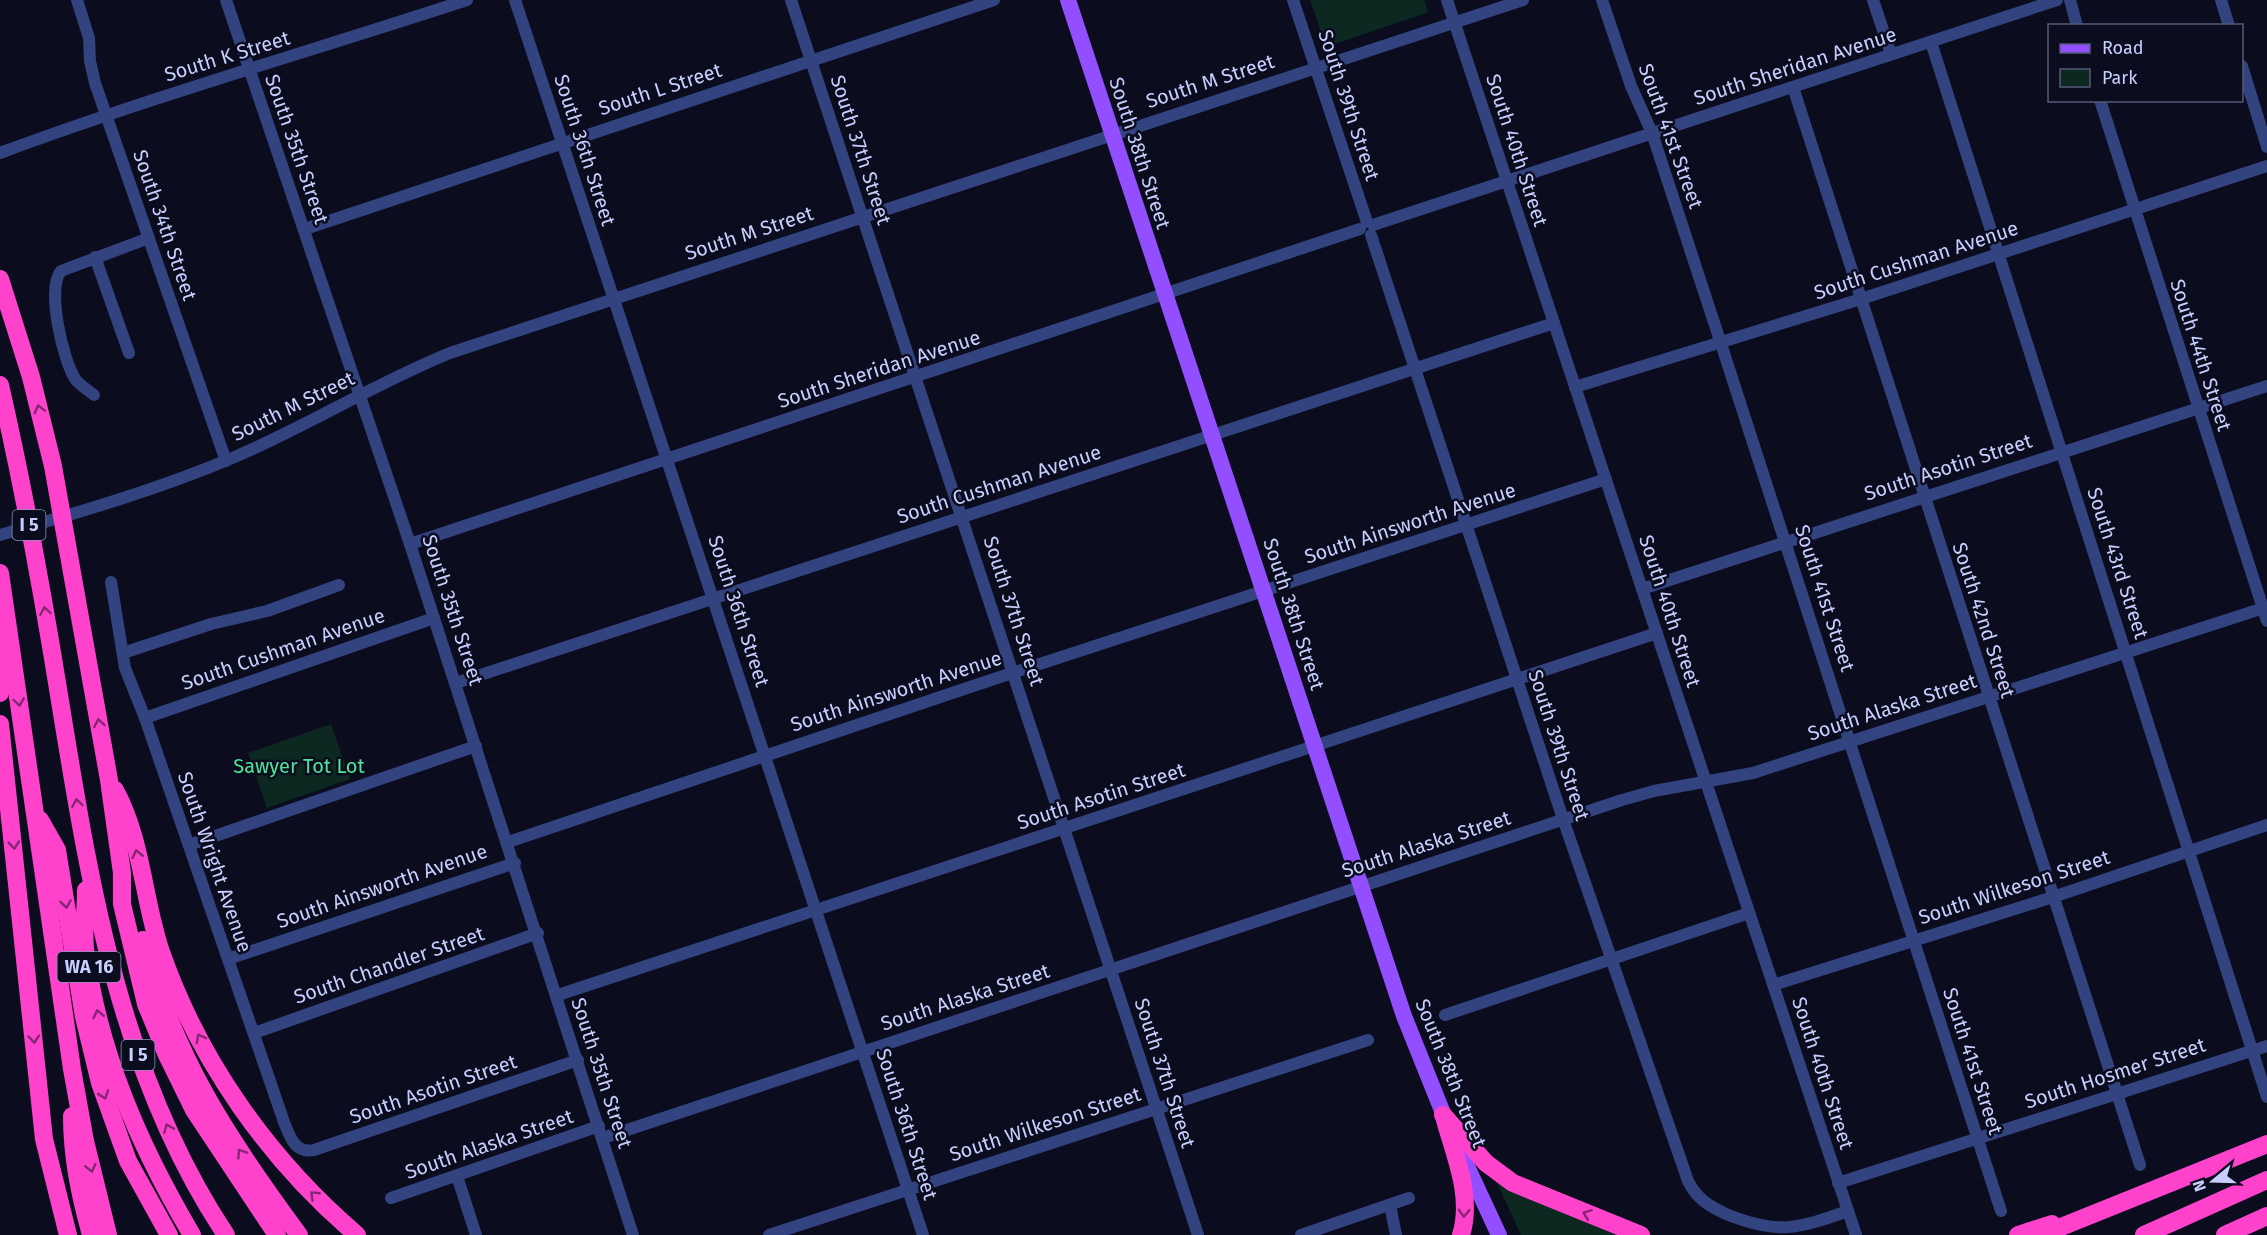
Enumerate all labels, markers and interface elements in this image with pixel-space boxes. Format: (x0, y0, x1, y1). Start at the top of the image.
street label: South Sheridan Avenue (1691, 22, 1899, 110)
legend (2048, 24, 2243, 102)
street label: South K Street (161, 25, 293, 86)
street label: South 39th Street (1313, 27, 1385, 184)
text: Road (2102, 37, 2144, 59)
street label: South M Street (1143, 49, 1278, 113)
street label: South L Street (595, 58, 725, 120)
street label: South 41st Street (1634, 60, 1709, 213)
text: Park (2102, 67, 2138, 89)
street label: South 35th Street (260, 71, 334, 228)
street label: South 36th Street (549, 71, 621, 229)
street label: South 40th Street (1481, 71, 1553, 230)
street label: South 37th Street (826, 72, 897, 228)
street label: South 38th Street (1104, 74, 1176, 233)
street label: South 34th Street (128, 147, 202, 304)
street label: South M Street (682, 201, 817, 265)
street label: South Cushman Avenue (1811, 216, 2021, 304)
street label: South 44th Street (2165, 276, 2237, 435)
street label: South Sheridan Avenue (775, 325, 983, 413)
street label: South M Street (228, 366, 359, 446)
one-way arrow (34, 404, 46, 415)
street label: South Asotin Street (1861, 428, 2036, 505)
street label: South Cushman Avenue (894, 440, 1104, 528)
street label: South Ainsworth Avenue (1301, 477, 1519, 569)
street label: South 43rd Street (2082, 484, 2154, 642)
road number: I 5 (12, 510, 46, 540)
street label: South 41st Street (1790, 522, 1860, 675)
street label: South 35th Street (417, 532, 489, 689)
street label: South 36th Street (703, 532, 775, 690)
street label: South 40th Street (1634, 532, 1706, 691)
street label: South 37th Street (979, 533, 1050, 689)
street label: South 38th Street (1258, 535, 1330, 694)
street label: South 42nd Street (1948, 539, 2021, 701)
street label: South Cushman Avenue (178, 603, 388, 695)
one-way arrow (39, 606, 52, 616)
street label: South Ainsworth Avenue (787, 645, 1005, 737)
street label: South 39th Street (1523, 667, 1595, 824)
street label: South Alaska Street (1805, 668, 1980, 746)
one-way arrow (13, 698, 25, 707)
one-way arrow (93, 718, 106, 728)
park label: Sawyer Tot Lot (233, 754, 366, 778)
street label: South Asotin Street (1014, 757, 1189, 834)
street label: South Wright Avenue (173, 769, 257, 955)
one-way arrow (71, 799, 84, 809)
street label: South Alaska Street (1339, 805, 1514, 883)
street label: South Ainsworth Avenue (274, 839, 490, 933)
one-way arrow (7, 840, 20, 849)
street label: South Wilkeson Street (1915, 844, 2113, 929)
one-way arrow (131, 850, 144, 860)
one-way arrow (59, 899, 71, 909)
street label: South Chandler Street (291, 921, 488, 1009)
road number: WA 16 (58, 952, 121, 982)
street label: South Alaska Street (878, 958, 1053, 1036)
street label: South 41st Street (1938, 985, 2008, 1138)
street label: South 40th Street (1787, 994, 1859, 1153)
street label: South 35th Street (566, 995, 638, 1152)
street label: South 37th Street (1130, 995, 1201, 1151)
street label: South 38th Street (1410, 995, 1492, 1151)
one-way arrow (93, 1009, 106, 1019)
street label: South Hosmer Street (2022, 1032, 2209, 1114)
one-way arrow (27, 1034, 40, 1043)
one-way arrow (196, 1034, 207, 1044)
road number: I 5 (122, 1040, 154, 1070)
street label: South 36th Street (871, 1045, 943, 1203)
street label: South Asotin Street (346, 1049, 520, 1129)
street label: South Wilkeson Street (946, 1081, 1144, 1166)
one-way arrow (97, 1089, 110, 1100)
street label: South Alaska Street (402, 1104, 577, 1184)
one-way arrow (163, 1124, 175, 1135)
one-way arrow (237, 1149, 248, 1160)
north arrow (2183, 1151, 2243, 1211)
one-way arrow (84, 1163, 97, 1173)
text: N (2189, 1178, 2210, 1194)
one-way arrow (310, 1191, 321, 1202)
one-way arrow (1458, 1208, 1470, 1217)
one-way arrow (1582, 1209, 1593, 1221)

